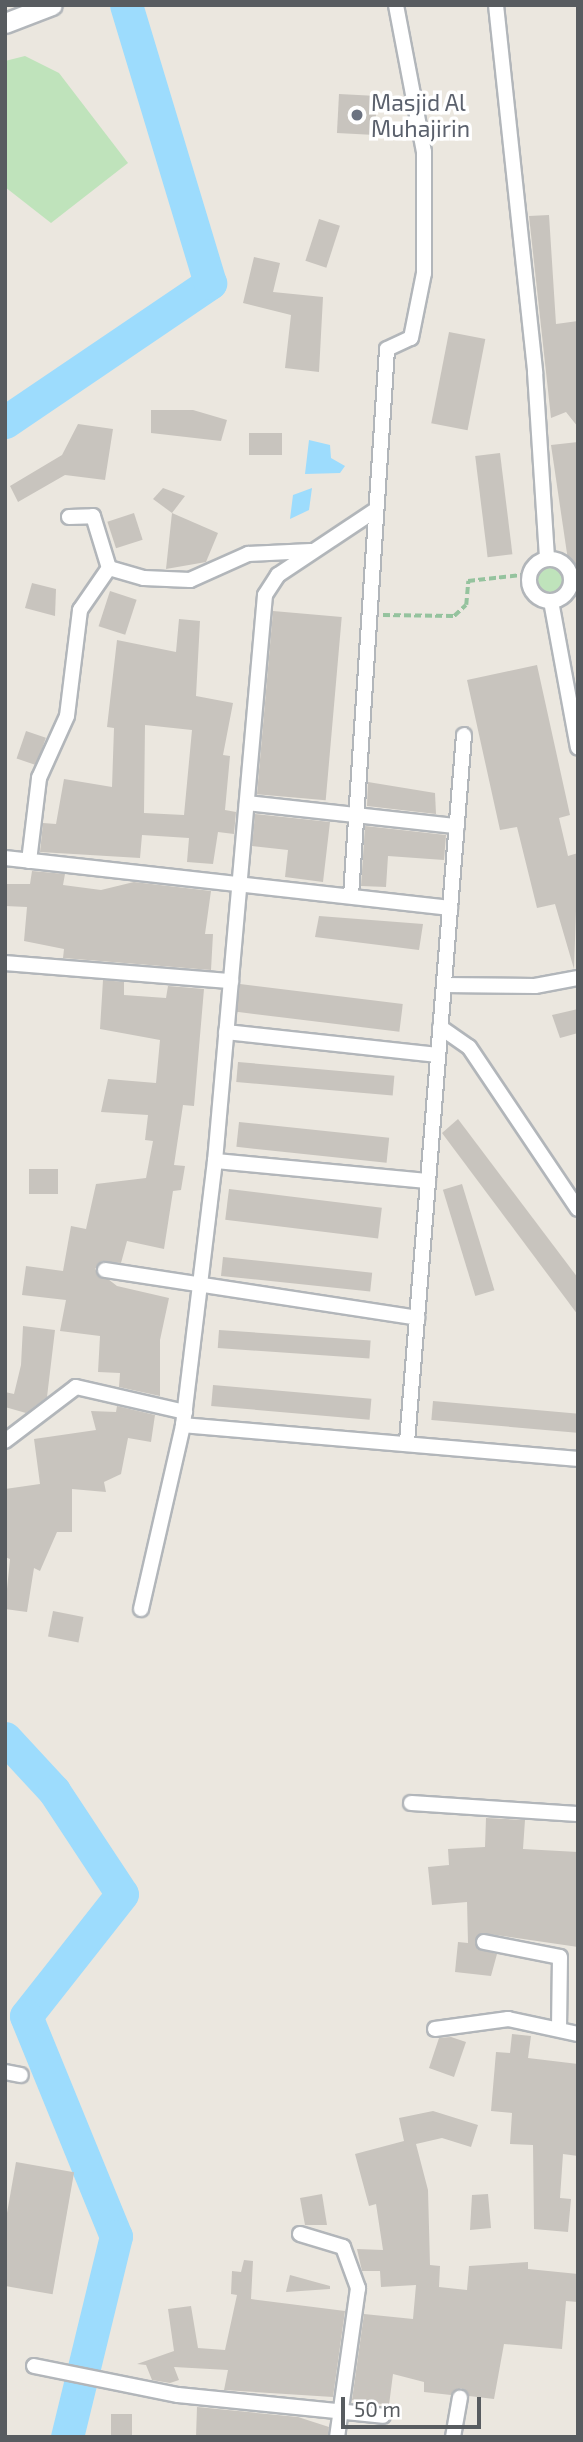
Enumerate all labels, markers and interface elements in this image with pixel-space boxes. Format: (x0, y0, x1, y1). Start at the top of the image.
place label: Masjid Al Muhajirin (371, 88, 470, 142)
marker: Masjid Al Muhajirin (349, 107, 365, 123)
scale bar (345, 2382, 485, 2426)
text: 50 m (354, 2396, 401, 2421)

